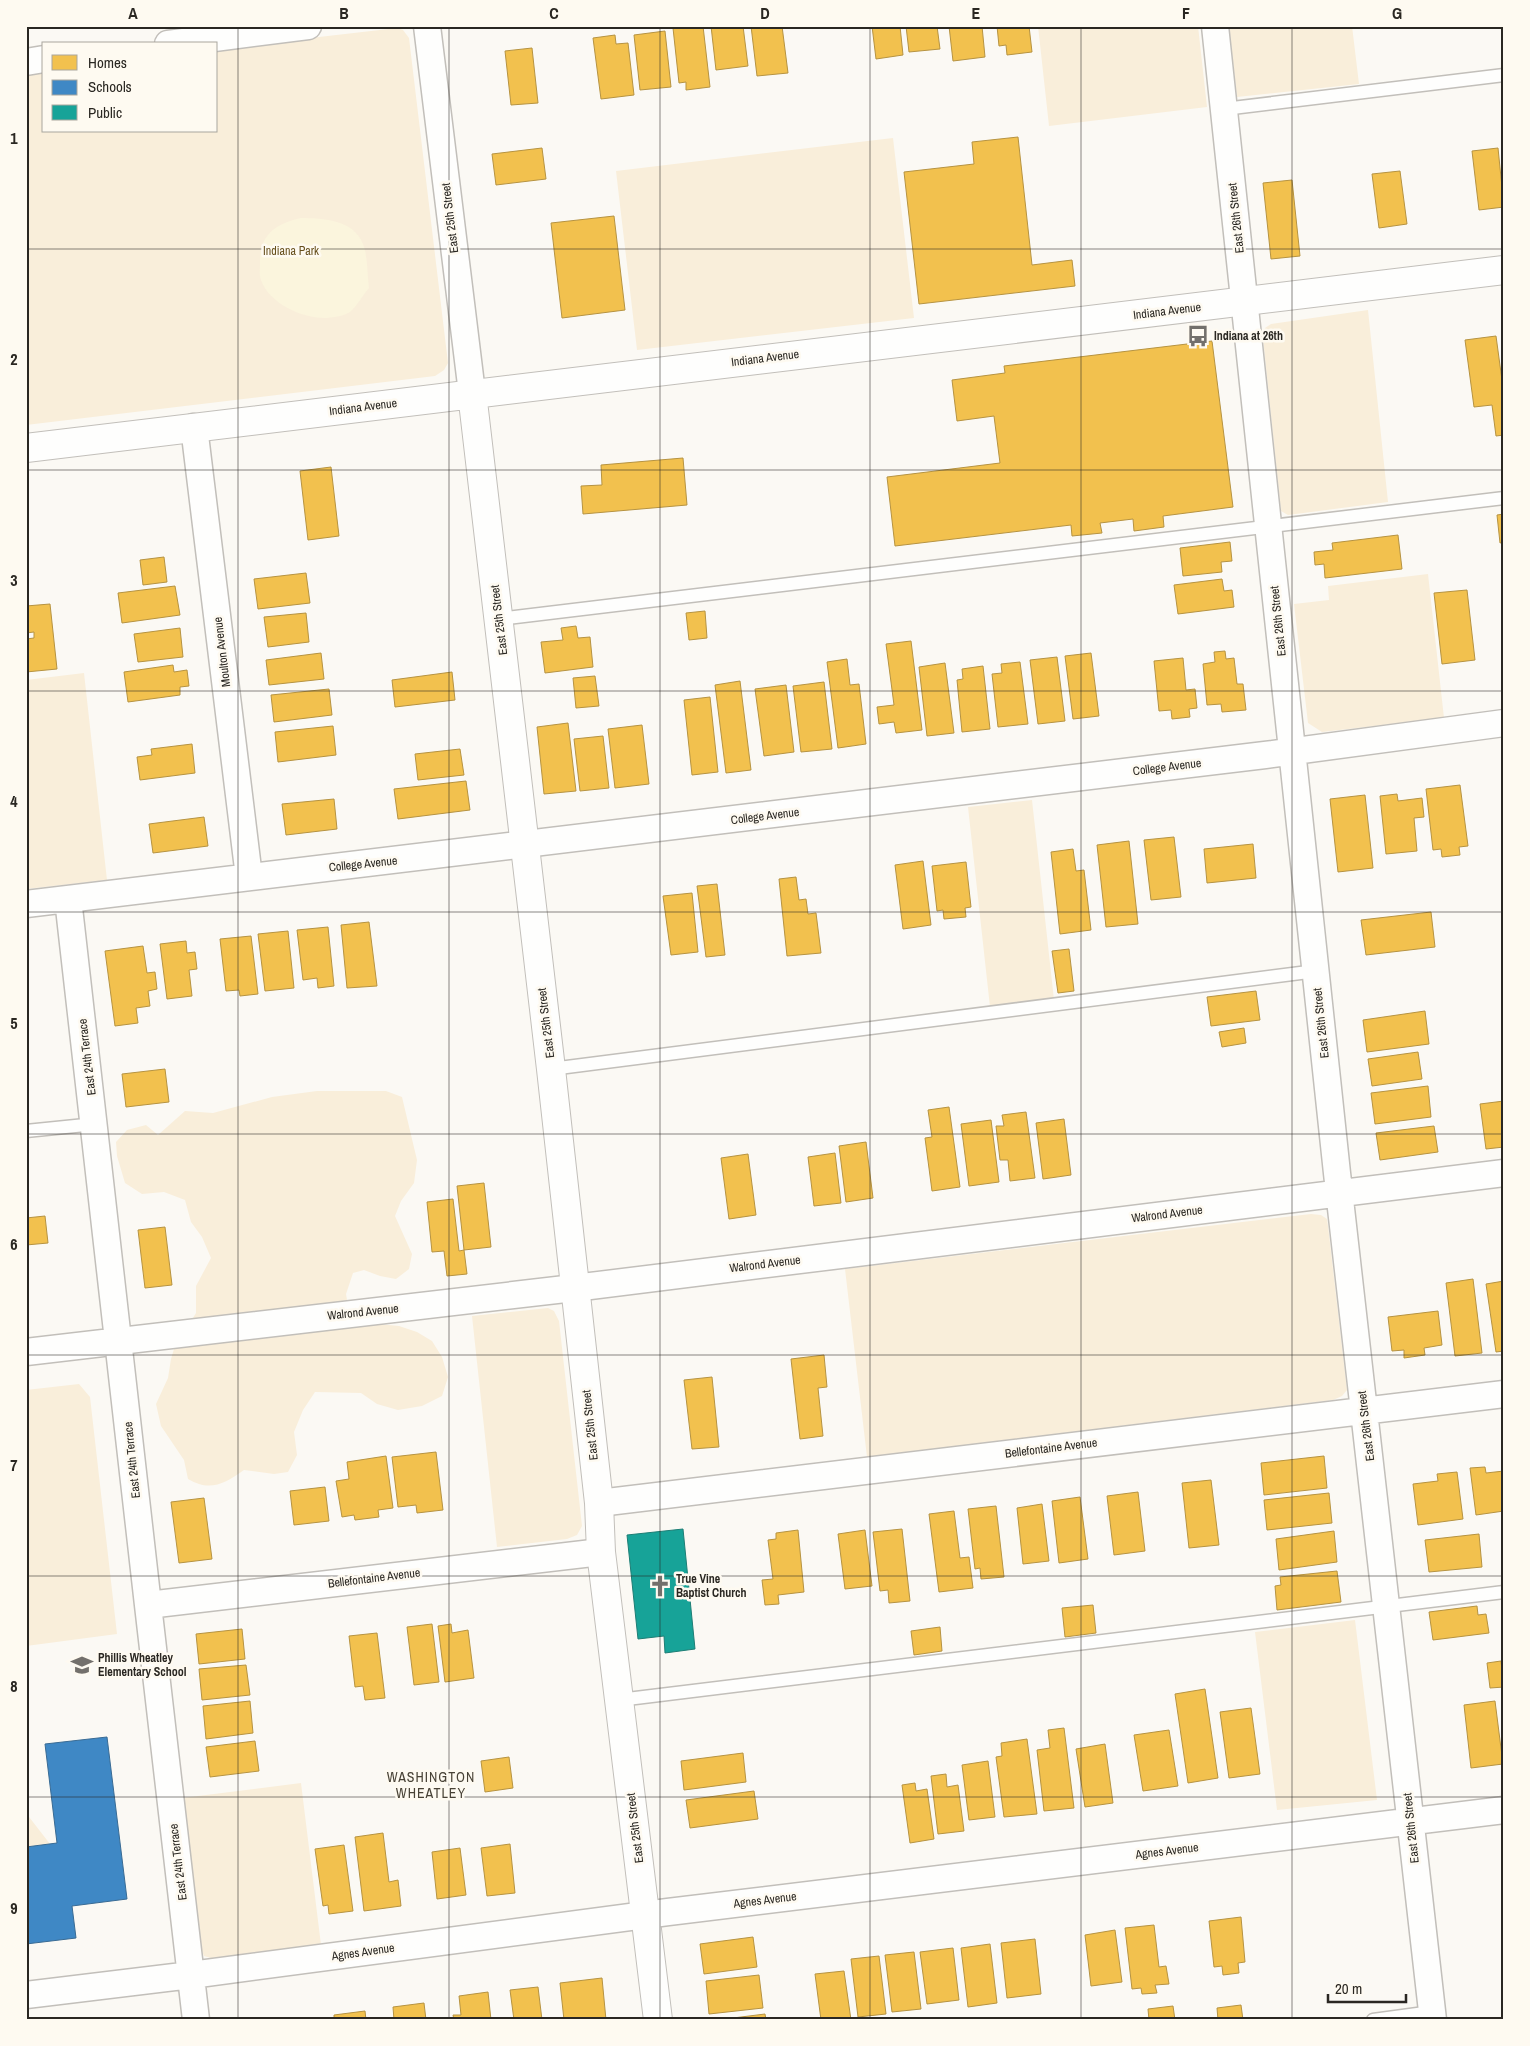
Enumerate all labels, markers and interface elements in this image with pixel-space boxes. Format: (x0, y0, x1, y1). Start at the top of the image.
text: A (128, 2, 138, 24)
text: B (339, 2, 349, 24)
text: C (549, 2, 559, 24)
text: D (760, 2, 770, 24)
text: E (972, 2, 981, 24)
text: F (1182, 2, 1190, 24)
text: G (1392, 2, 1402, 24)
legend (42, 42, 218, 132)
text: Homes (88, 52, 127, 73)
text: Schools (88, 76, 132, 97)
text: Public (88, 102, 122, 123)
text: 1 (10, 127, 18, 149)
street label: East 25th Street (438, 182, 462, 254)
street label: East 26th Street (1224, 182, 1248, 254)
park label: Indiana Park (263, 243, 319, 259)
street label: Indiana Avenue (1132, 299, 1202, 323)
bus stop icon: Indiana at 26th (1185, 323, 1211, 349)
place label: Indiana at 26th (1214, 328, 1283, 344)
street label: Indiana Avenue (730, 346, 800, 370)
text: 2 (10, 348, 18, 370)
street label: Indiana Avenue (328, 395, 398, 419)
text: 3 (10, 569, 18, 591)
street label: East 25th Street (487, 584, 511, 656)
street label: East 26th Street (1266, 585, 1290, 657)
street label: Moulton Avenue (210, 616, 234, 688)
street label: College Avenue (1132, 755, 1202, 779)
text: 4 (10, 790, 18, 812)
street label: College Avenue (730, 804, 800, 828)
street label: College Avenue (328, 852, 398, 876)
street label: East 25th Street (534, 987, 558, 1059)
street label: East 26th Street (1309, 987, 1333, 1059)
text: 5 (10, 1012, 18, 1034)
street label: East 24th Terrace (74, 1018, 100, 1096)
street label: Walrond Avenue (1130, 1202, 1204, 1226)
text: 6 (10, 1233, 18, 1255)
street label: Walrond Avenue (728, 1252, 802, 1276)
street label: Walrond Avenue (327, 1300, 399, 1324)
street label: East 25th Street (578, 1389, 602, 1461)
street label: East 26th Street (1354, 1390, 1378, 1462)
street label: East 24th Terrace (120, 1421, 144, 1499)
street label: Bellefontaine Avenue (1004, 1434, 1098, 1462)
text: 7 (10, 1454, 18, 1476)
street label: Bellefontaine Avenue (327, 1564, 421, 1592)
place label: True Vine Baptist Church (676, 1571, 747, 1601)
church icon: True Vine Baptist Church (647, 1573, 673, 1599)
place label: Phillis Wheatley Elementary School (98, 1650, 187, 1680)
school or university icon: Phillis Wheatley Elementary School (69, 1652, 95, 1678)
text: 8 (10, 1675, 18, 1697)
district label: WASHINGTON WHEATLEY (387, 1768, 475, 1802)
street label: East 25th Street (623, 1792, 647, 1864)
street label: East 26th Street (1399, 1792, 1423, 1864)
street label: East 24th Terrace (165, 1823, 191, 1901)
street label: Agnes Avenue (1134, 1839, 1199, 1863)
street label: Agnes Avenue (732, 1888, 797, 1912)
text: 9 (10, 1897, 18, 1919)
street label: Agnes Avenue (330, 1940, 395, 1964)
scale bar (1328, 1971, 1405, 2003)
text: 20 m (1335, 1978, 1362, 1999)

